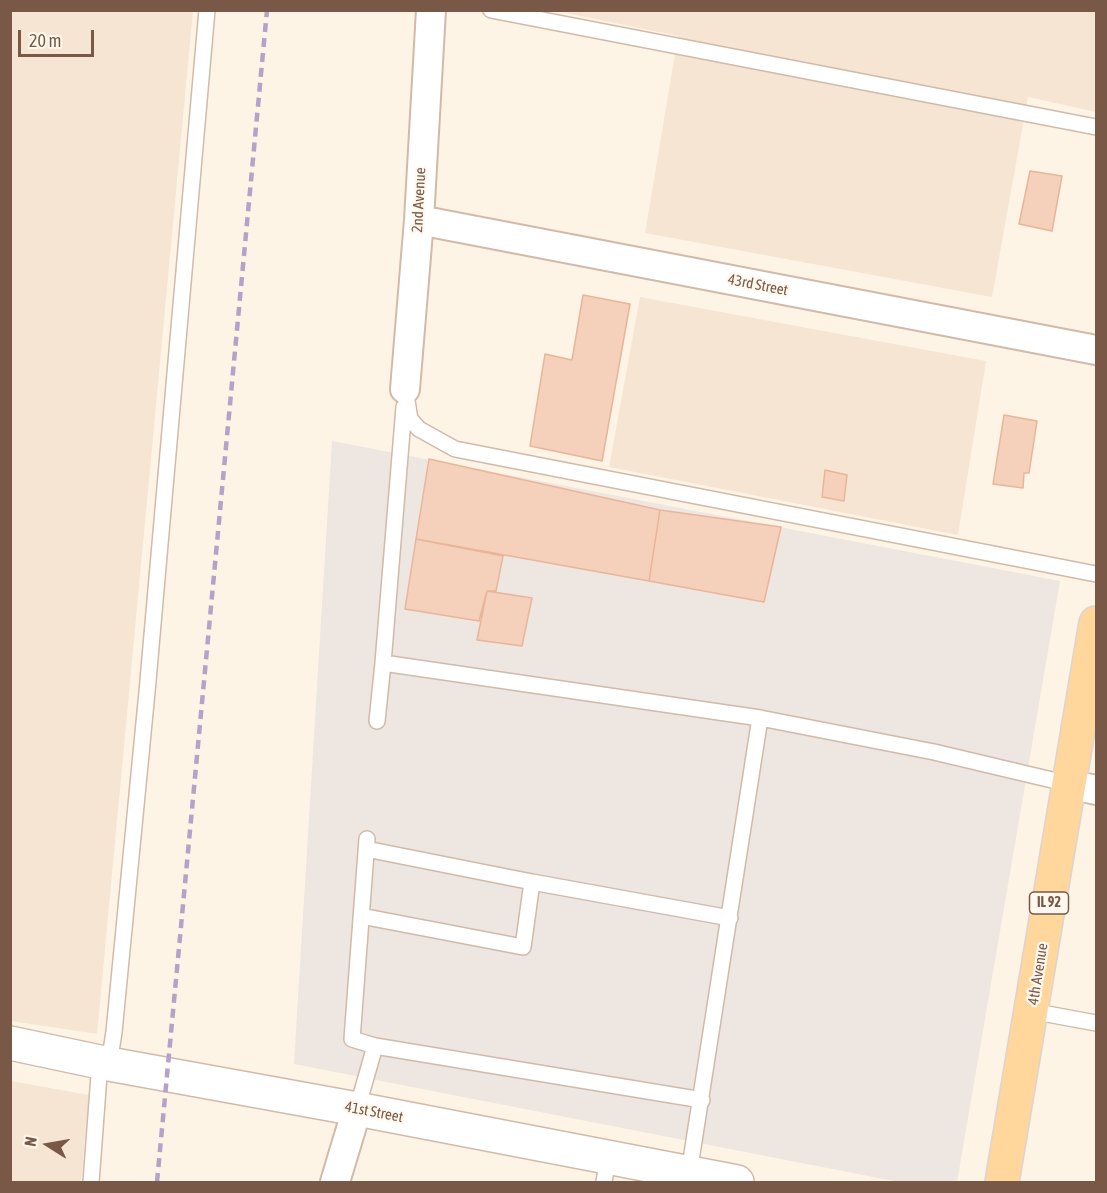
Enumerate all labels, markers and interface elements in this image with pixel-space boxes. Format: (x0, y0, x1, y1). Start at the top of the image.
scale bar (21, 18, 98, 56)
text: 20 m (29, 30, 61, 51)
street label: 2nd Avenue (408, 167, 430, 233)
street label: 43rd Street (727, 270, 789, 300)
road number: IL 92 (1030, 892, 1068, 914)
street label: 4th Avenue (1024, 942, 1052, 1006)
street label: 41st Street (343, 1098, 405, 1126)
north arrow (18, 1115, 78, 1175)
text: N (21, 1135, 40, 1148)

